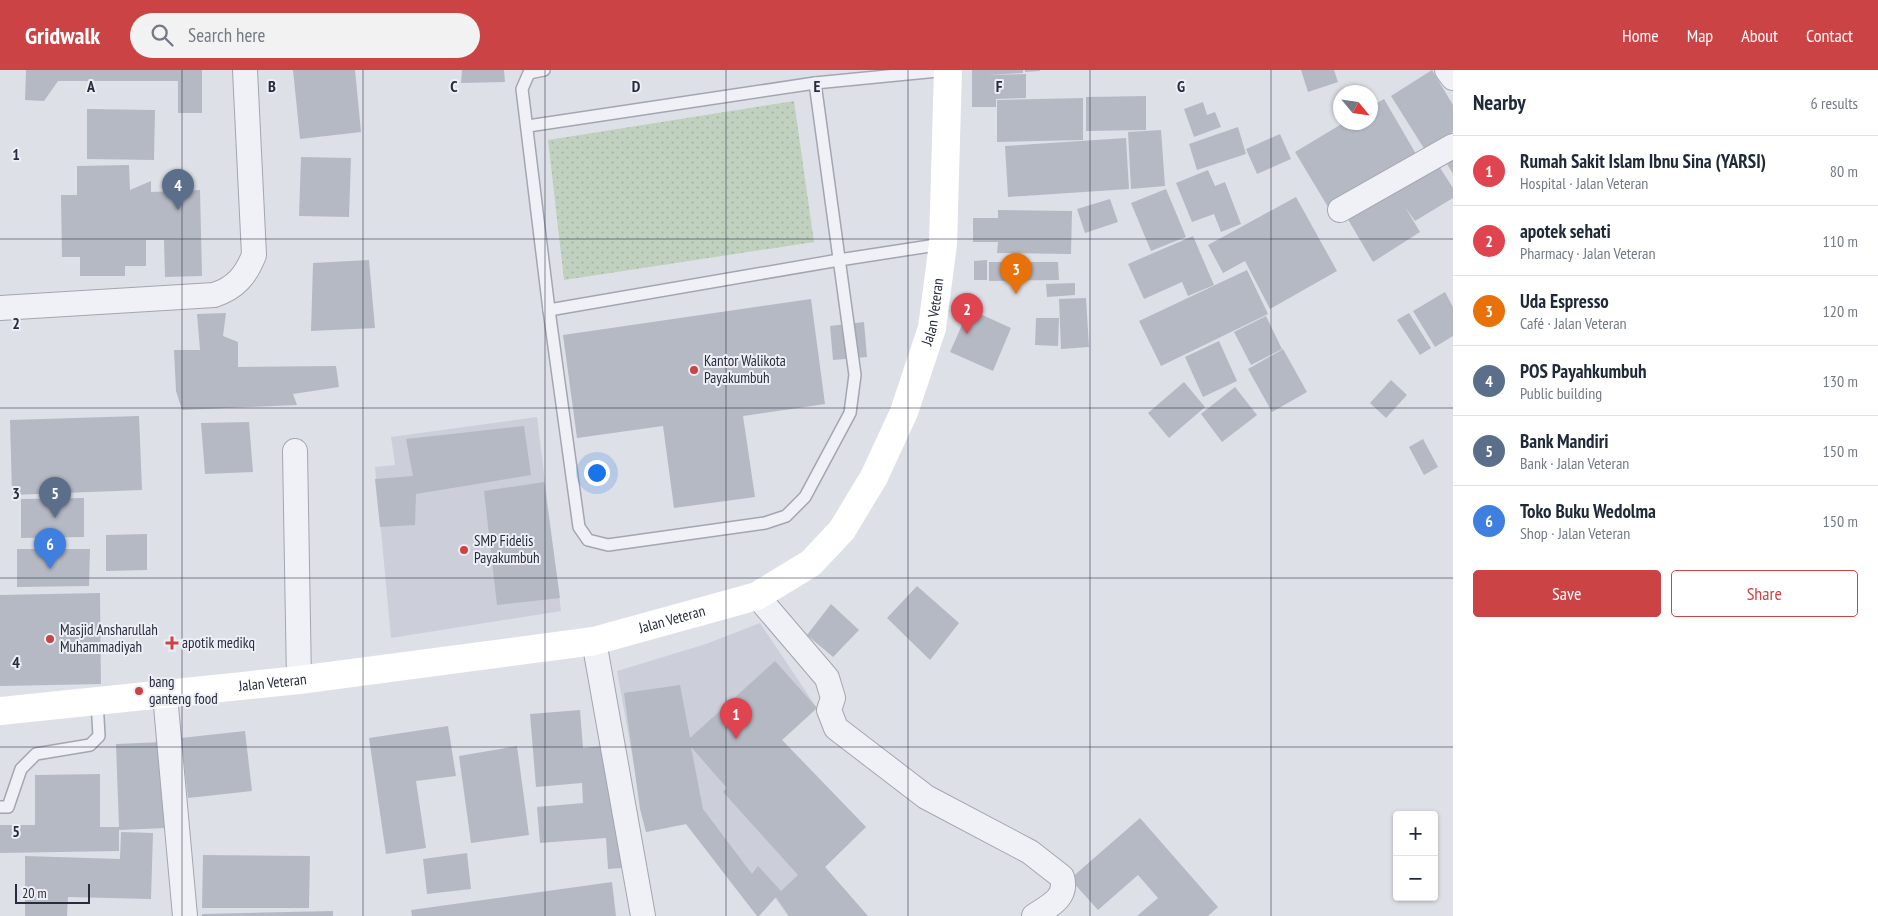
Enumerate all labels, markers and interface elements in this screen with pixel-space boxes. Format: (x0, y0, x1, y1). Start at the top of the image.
search box (130, 13, 480, 58)
text: Gridwalk (25, 20, 100, 51)
icon: search (148, 21, 176, 49)
text: Search here (188, 23, 265, 47)
text: Home (1622, 24, 1659, 47)
text: Map (1687, 24, 1713, 47)
text: About (1741, 24, 1778, 47)
text: Contact (1806, 24, 1853, 47)
text: A (86, 76, 96, 96)
text: B (268, 76, 276, 96)
text: C (450, 76, 458, 96)
text: D (632, 76, 641, 96)
text: E (814, 76, 821, 96)
text: F (996, 76, 1003, 96)
text: G (1177, 76, 1185, 96)
north arrow (1333, 85, 1378, 130)
text: Nearby (1473, 89, 1526, 116)
text: 6 results (1811, 93, 1858, 113)
text: 1 (12, 144, 20, 164)
text: Rumah Sakit Islam Ibnu Sina (YARSI) (1520, 149, 1766, 173)
text: 1 (1485, 161, 1493, 181)
text: 80 m (1830, 161, 1858, 181)
pin: 4 (162, 169, 194, 210)
text: Hospital · Jalan Veteran (1520, 173, 1648, 193)
text: apotek sehati (1520, 219, 1611, 243)
text: 2 (1485, 231, 1493, 251)
text: 110 m (1823, 231, 1858, 251)
text: Pharmacy · Jalan Veteran (1520, 243, 1655, 263)
pin: 3 (1000, 253, 1032, 294)
street label: Jalan Veteran (917, 277, 947, 349)
text: Uda Espresso (1520, 289, 1609, 313)
pin: 2 (951, 293, 983, 334)
text: 3 (1485, 301, 1493, 321)
text: 120 m (1823, 301, 1858, 321)
text: 2 (12, 313, 20, 333)
text: Café · Jalan Veteran (1520, 313, 1627, 333)
place label: Kantor Walikota Payakumbuh (704, 351, 786, 387)
text: POS Payahkumbuh (1520, 359, 1646, 383)
marker: Kantor Walikota Payakumbuh (688, 364, 700, 376)
text: 4 (1485, 371, 1493, 391)
text: 130 m (1823, 371, 1858, 391)
text: Public building (1520, 383, 1602, 403)
text: Bank Mandiri (1520, 429, 1609, 453)
text: 5 (1485, 441, 1493, 461)
text: 150 m (1823, 441, 1858, 461)
text: Bank · Jalan Veteran (1520, 453, 1629, 473)
your location (584, 460, 610, 486)
pin: 5 (39, 477, 71, 518)
text: 3 (12, 483, 20, 503)
text: Toko Buku Wedolma (1520, 499, 1656, 523)
text: 6 (1485, 511, 1493, 531)
text: 150 m (1823, 511, 1858, 531)
text: Shop · Jalan Veteran (1520, 523, 1630, 543)
pin: 6 (34, 528, 66, 569)
place label: SMP Fidelis Payakumbuh (474, 531, 540, 567)
marker: SMP Fidelis Payakumbuh (458, 544, 470, 556)
button: Save (1473, 570, 1661, 617)
button: Share (1671, 570, 1858, 617)
street label: Jalan Veteran (636, 601, 707, 637)
place label: Masjid Ansharullah Muhammadiyah (60, 620, 158, 656)
marker: Masjid Ansharullah Muhammadiyah (44, 633, 56, 645)
place label: apotik medikq (182, 633, 255, 652)
marker: apotik medikq (166, 637, 178, 649)
text: 4 (12, 652, 20, 672)
street label: Jalan Veteran (237, 669, 307, 695)
place label: bang ganteng food (149, 672, 218, 708)
marker: bang ganteng food (133, 685, 145, 697)
pin: 1 (720, 698, 752, 739)
map controls (1393, 811, 1438, 901)
button: + (1393, 811, 1438, 856)
text: 5 (12, 821, 20, 841)
button: − (1393, 856, 1438, 901)
scale bar (15, 881, 90, 904)
text: 20 m (22, 884, 47, 902)

